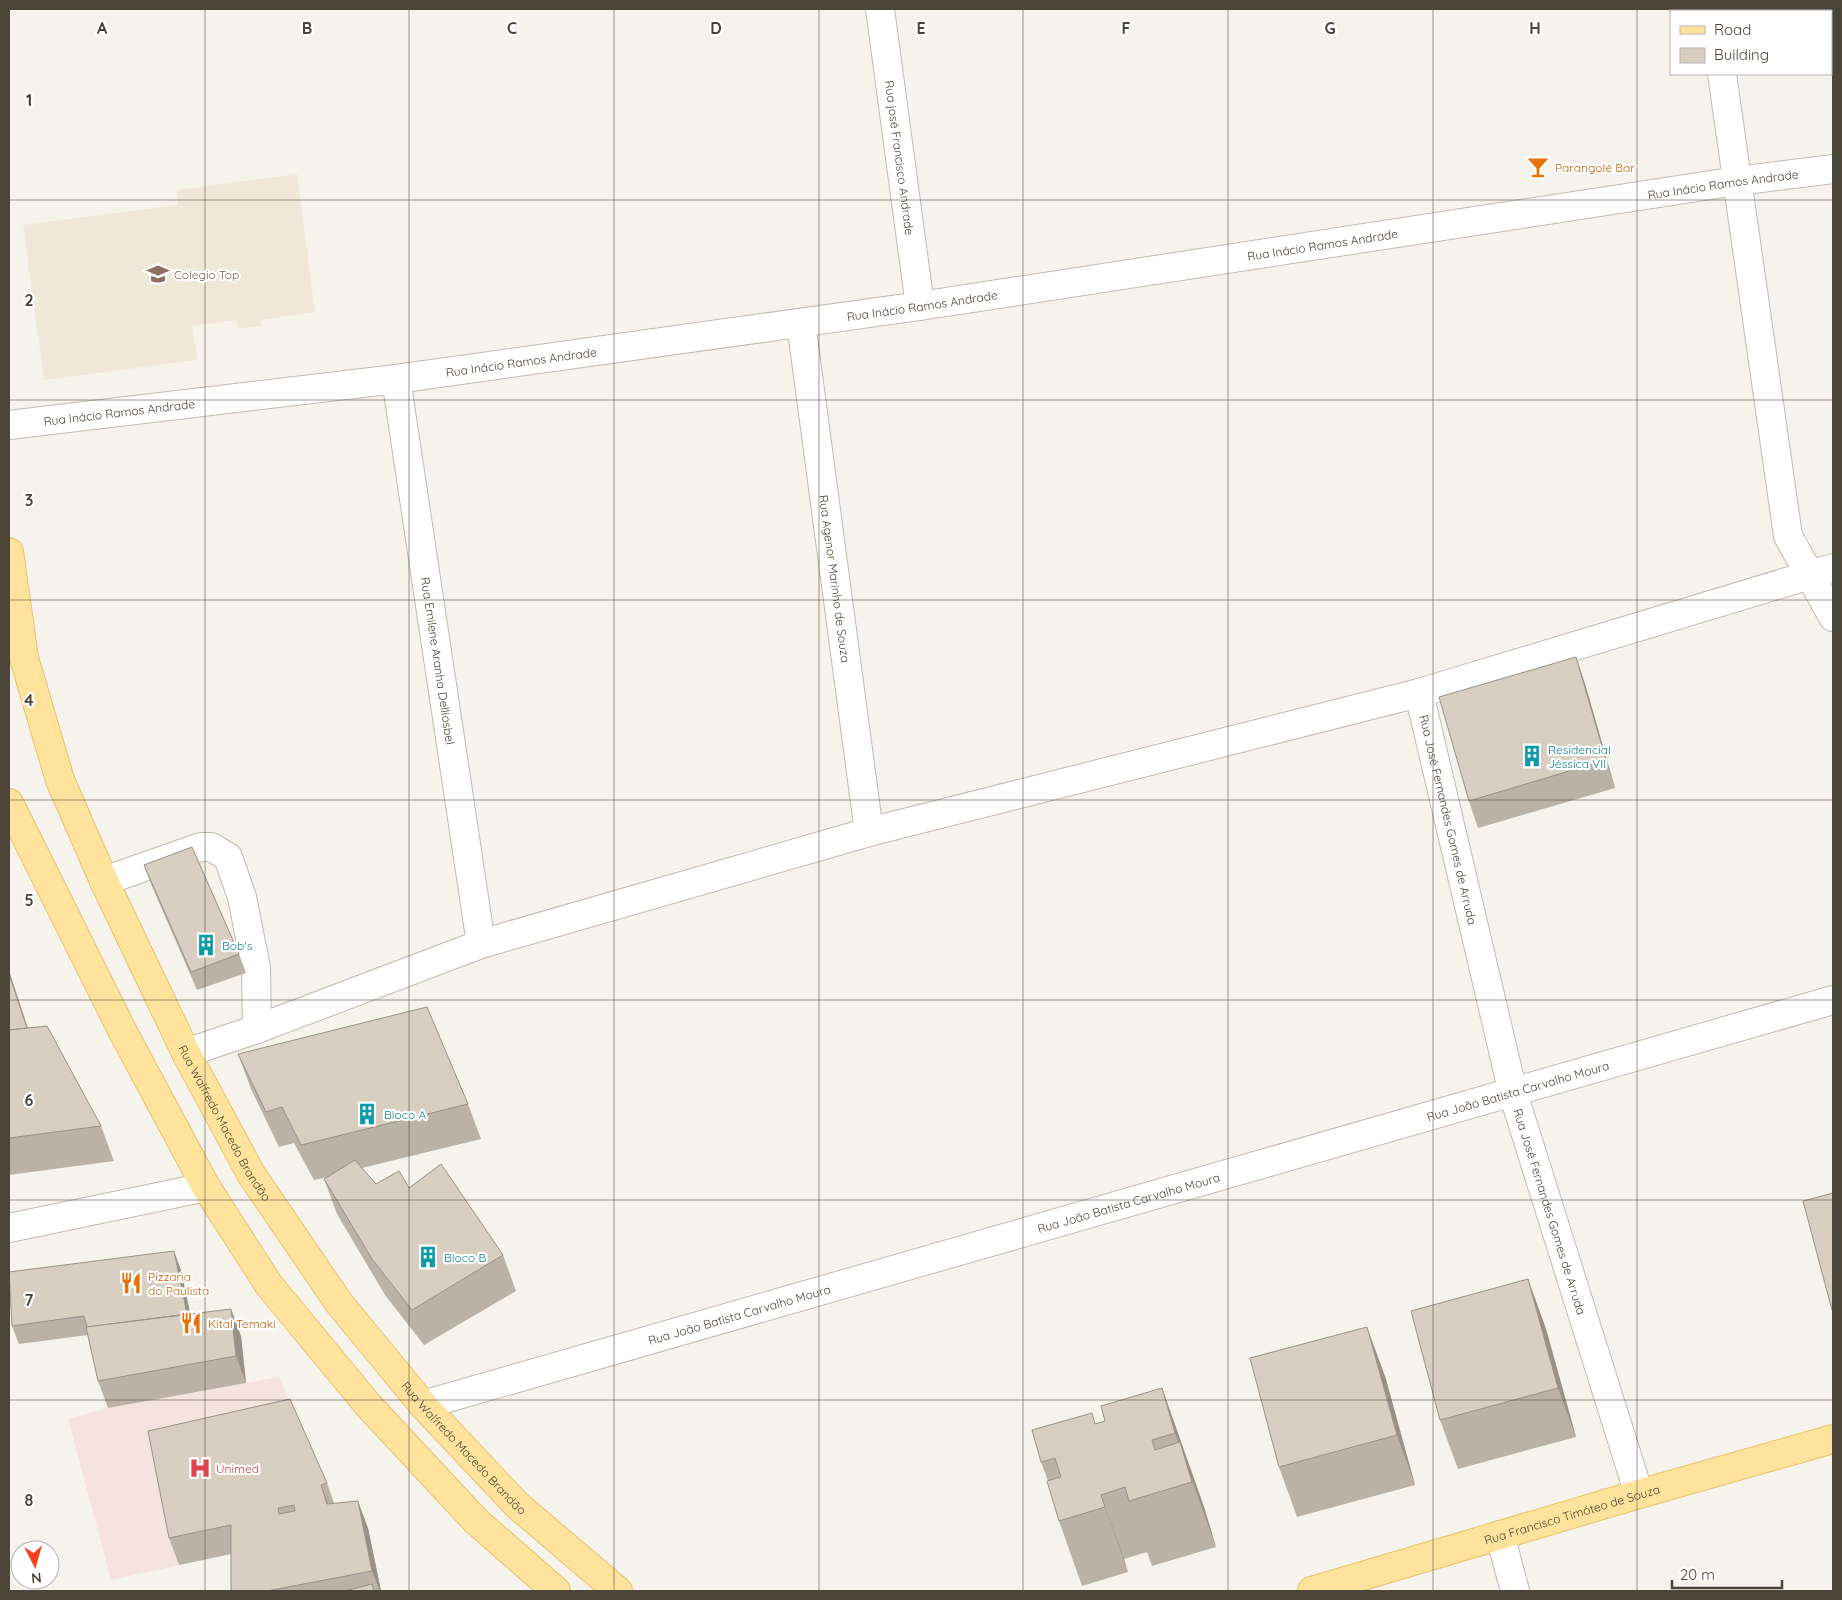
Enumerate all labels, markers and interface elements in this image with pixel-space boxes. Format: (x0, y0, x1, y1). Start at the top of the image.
legend (1670, 10, 1832, 75)
text: A (97, 18, 108, 38)
text: B (302, 18, 312, 38)
text: C (507, 18, 517, 38)
text: D (710, 18, 722, 38)
text: E (916, 18, 926, 38)
text: F (1122, 18, 1131, 38)
text: G (1324, 18, 1336, 38)
text: H (1529, 18, 1541, 38)
text: Road (1714, 20, 1751, 39)
text: Building (1714, 45, 1769, 64)
street label: Rua josé Francisco Andrade (882, 79, 918, 236)
text: 1 (26, 90, 32, 110)
bar icon: Parangolé Bar (1525, 154, 1551, 180)
place label: Parangolé Bar (1555, 160, 1635, 175)
street label: Rua Inácio Ramos Andrade (1647, 166, 1799, 202)
street label: Rua Inácio Ramos Andrade (1246, 225, 1399, 263)
school or university icon: Colegio Top (145, 261, 171, 287)
place label: Colegio Top (174, 267, 239, 282)
street label: Rua Inácio Ramos Andrade (846, 287, 999, 324)
text: 2 (24, 290, 34, 310)
street label: Rua Inácio Ramos Andrade (445, 344, 598, 380)
street label: Rua Inácio Ramos Andrade (43, 395, 196, 428)
text: 3 (25, 490, 33, 510)
street label: Rua Agenor Marinho de Souza (817, 494, 854, 664)
street label: Rua Emilene Aranha Delliosbel (418, 576, 458, 746)
text: 4 (24, 690, 34, 710)
street label: Rua José Fernandes Gomes de Arruda (1417, 713, 1481, 926)
place label: Residencial Jéssica VII (1548, 742, 1611, 771)
building icon: Residencial Jéssica VII (1519, 743, 1545, 769)
text: 5 (24, 890, 34, 910)
building icon: Bob's (193, 932, 219, 958)
place label: Bob's (222, 938, 253, 953)
street label: Rua Walfredo Macedo Brandão (176, 1042, 275, 1204)
street label: Rua João Batista Carvalho Moura (1425, 1057, 1611, 1124)
text: 6 (25, 1090, 34, 1110)
building icon: Bloco A (354, 1101, 380, 1127)
street label: Rua José Fernandes Gomes de Arruda (1511, 1106, 1590, 1316)
place label: Bloco A (384, 1107, 426, 1122)
street label: Rua João Batista Carvalho Moura (1036, 1169, 1221, 1236)
building icon: Bloco B (415, 1244, 441, 1270)
place label: Bloco B (444, 1250, 486, 1265)
place label: Pizzaria do Paulista (148, 1269, 209, 1298)
restaurant icon: Pizzaria do Paulista (118, 1270, 144, 1296)
street label: Rua João Batista Carvalho Moura (646, 1281, 832, 1347)
text: 7 (25, 1290, 34, 1310)
restaurant icon: Kital Temaki (178, 1310, 204, 1336)
place label: Kital Temaki (208, 1316, 276, 1331)
street label: Rua Walfredo Macedo Brandão (399, 1378, 530, 1517)
hospital icon: Unimed (187, 1455, 213, 1481)
place label: Unimed (216, 1461, 259, 1476)
street label: Rua Francisco Timóteo de Souza (1482, 1481, 1661, 1547)
text: 8 (25, 1490, 34, 1510)
north arrow (10, 1540, 60, 1590)
scale bar (1672, 1558, 1782, 1590)
text: 20 m (1680, 1565, 1715, 1584)
text: N (30, 1568, 42, 1587)

